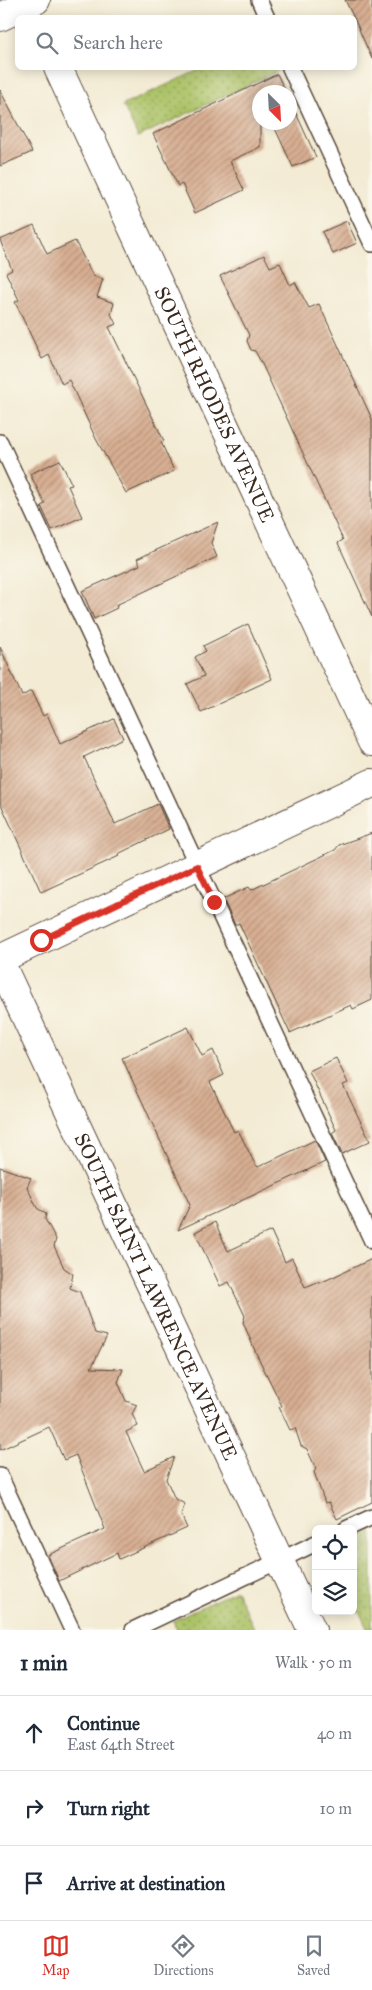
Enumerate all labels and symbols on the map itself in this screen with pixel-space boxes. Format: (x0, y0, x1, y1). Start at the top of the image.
north arrow (252, 85, 297, 130)
street label: SOUTH RHODES AVENUE (150, 283, 280, 526)
route end (203, 891, 226, 914)
route start (30, 929, 53, 952)
street label: SOUTH SAINT LAWRENCE AVENUE (70, 1129, 243, 1464)

